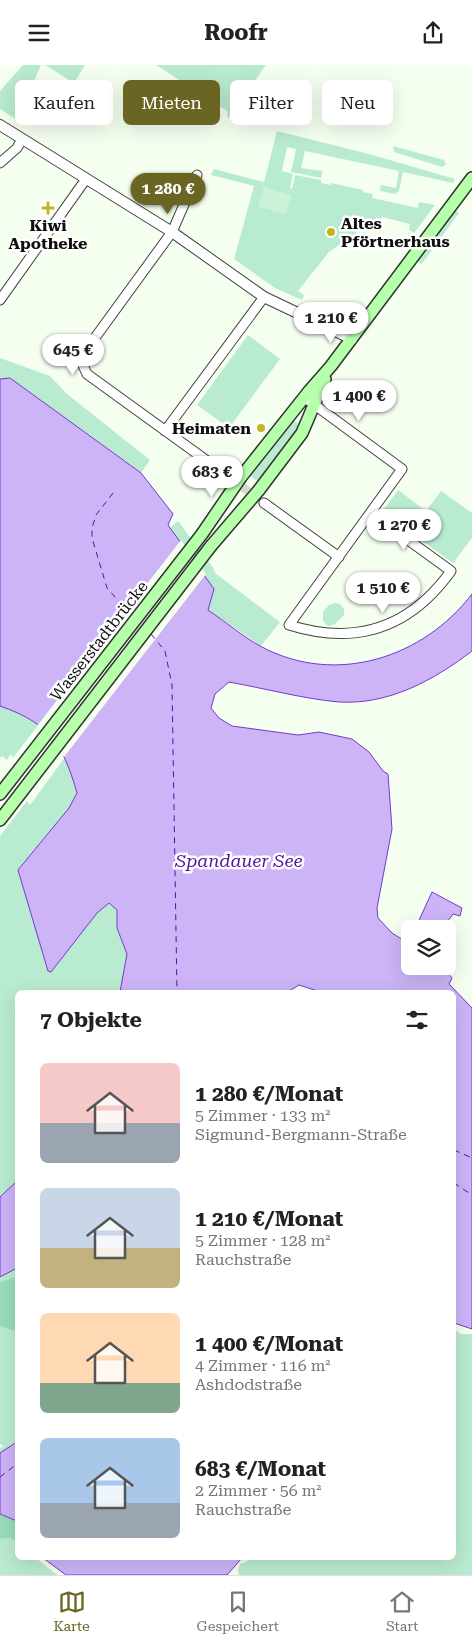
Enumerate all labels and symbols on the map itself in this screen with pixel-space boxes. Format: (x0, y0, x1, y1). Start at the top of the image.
pin: 1 280 € (122, 173, 214, 215)
marker: Kiwi Apotheke (42, 202, 54, 214)
place label: Altes Pförtnerhaus (341, 214, 450, 251)
place label: Kiwi Apotheke (9, 216, 87, 253)
marker: Altes Pförtnerhaus (325, 226, 337, 238)
pin: 1 210 € (285, 301, 377, 344)
pin: 645 € (38, 333, 108, 376)
pin: 1 400 € (313, 379, 405, 422)
place label: Heimaten (172, 419, 251, 438)
marker: Heimaten (255, 422, 267, 434)
pin: 683 € (177, 455, 247, 498)
pin: 1 270 € (358, 509, 450, 551)
pin: 1 510 € (337, 571, 429, 614)
street label: Wasserstadtbrücke (46, 577, 152, 705)
water label: Spandauer See (174, 850, 303, 871)

